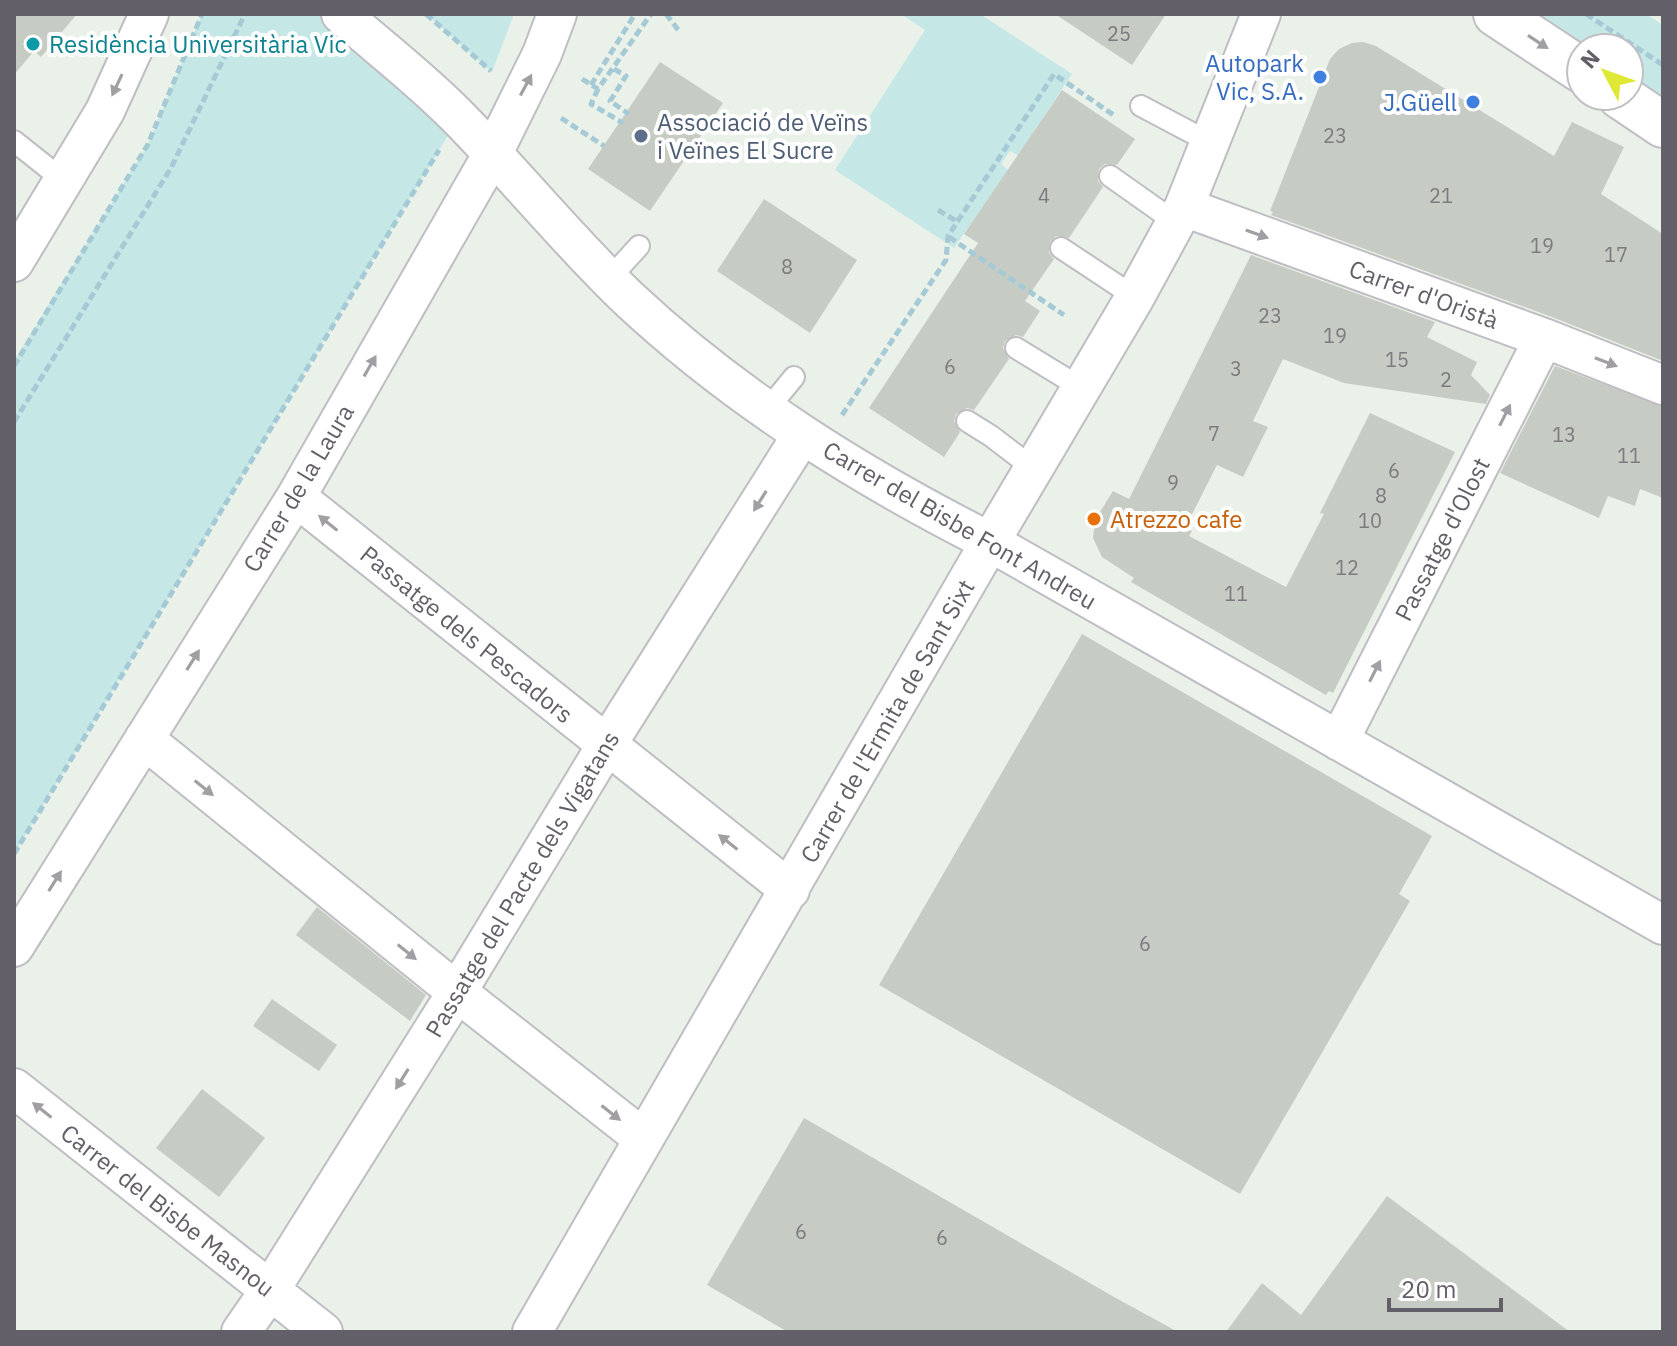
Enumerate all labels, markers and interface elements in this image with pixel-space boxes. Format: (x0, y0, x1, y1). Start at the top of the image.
house number: 25 (1107, 20, 1131, 47)
place label: Residència Universitària Vic (49, 28, 347, 60)
north arrow (1565, 32, 1645, 112)
one-way arrow (1528, 34, 1549, 49)
marker: Residència Universitària Vic (24, 35, 42, 53)
text: N (1573, 43, 1606, 74)
place label: Autopark Vic, S.A. (1205, 47, 1304, 107)
marker: Autopark Vic, S.A. (1311, 68, 1329, 86)
one-way arrow (110, 73, 124, 97)
one-way arrow (518, 74, 532, 96)
place label: J.Güell (1383, 86, 1457, 118)
marker: J.Güell (1464, 93, 1482, 111)
place label: Associació de Veïns i Veïnes El Sucre (657, 106, 868, 166)
house number: 23 (1323, 122, 1347, 149)
marker: Associació de Veïns i Veïnes El Sucre (632, 127, 650, 145)
house number: 4 (1038, 182, 1050, 209)
house number: 21 (1429, 182, 1453, 209)
one-way arrow (1246, 228, 1270, 240)
house number: 19 (1530, 232, 1554, 259)
house number: 17 (1604, 241, 1628, 268)
street label: Carrer d'Oristà (1345, 252, 1503, 336)
house number: 8 (781, 253, 793, 280)
house number: 23 (1258, 302, 1282, 329)
house number: 19 (1323, 322, 1347, 349)
house number: 15 (1385, 346, 1409, 373)
house number: 6 (944, 353, 956, 380)
one-way arrow (363, 355, 377, 377)
house number: 3 (1230, 355, 1242, 382)
one-way arrow (1594, 356, 1618, 369)
house number: 2 (1440, 366, 1452, 393)
street label: Carrer de la Laura (235, 398, 361, 578)
one-way arrow (1499, 403, 1512, 426)
house number: 7 (1208, 420, 1220, 447)
house number: 13 (1552, 421, 1576, 448)
street label: Carrer del Bisbe Font Andreu (817, 433, 1103, 617)
house number: 11 (1617, 442, 1641, 469)
street label: Passatge d'Olost (1387, 452, 1497, 626)
house number: 6 (1388, 457, 1400, 484)
house number: 9 (1167, 469, 1179, 496)
house number: 8 (1375, 482, 1387, 509)
one-way arrow (753, 491, 768, 512)
place label: Atrezzo cafe (1110, 503, 1242, 535)
house number: 10 (1358, 507, 1382, 534)
marker: Atrezzo cafe (1085, 510, 1103, 528)
one-way arrow (318, 515, 338, 532)
street label: Passatge dels Pescadors (354, 538, 580, 730)
house number: 12 (1335, 554, 1359, 581)
street label: Carrer de l'Ermita de Sant Sixt (793, 573, 981, 869)
house number: 11 (1224, 580, 1248, 607)
one-way arrow (185, 649, 200, 672)
one-way arrow (1368, 660, 1381, 683)
street label: Passatge del Pacte dels Vigatans (418, 725, 626, 1043)
one-way arrow (194, 779, 214, 796)
one-way arrow (718, 834, 738, 850)
one-way arrow (48, 870, 62, 892)
house number: 6 (1139, 930, 1151, 957)
one-way arrow (396, 943, 417, 960)
one-way arrow (395, 1069, 410, 1090)
one-way arrow (32, 1102, 52, 1119)
one-way arrow (601, 1104, 621, 1120)
street label: Carrer del Bisbe Masnou (55, 1116, 281, 1304)
house number: 6 (795, 1218, 807, 1245)
house number: 6 (936, 1224, 948, 1251)
scale bar (1389, 1262, 1501, 1312)
text: 20 m (1401, 1273, 1456, 1305)

